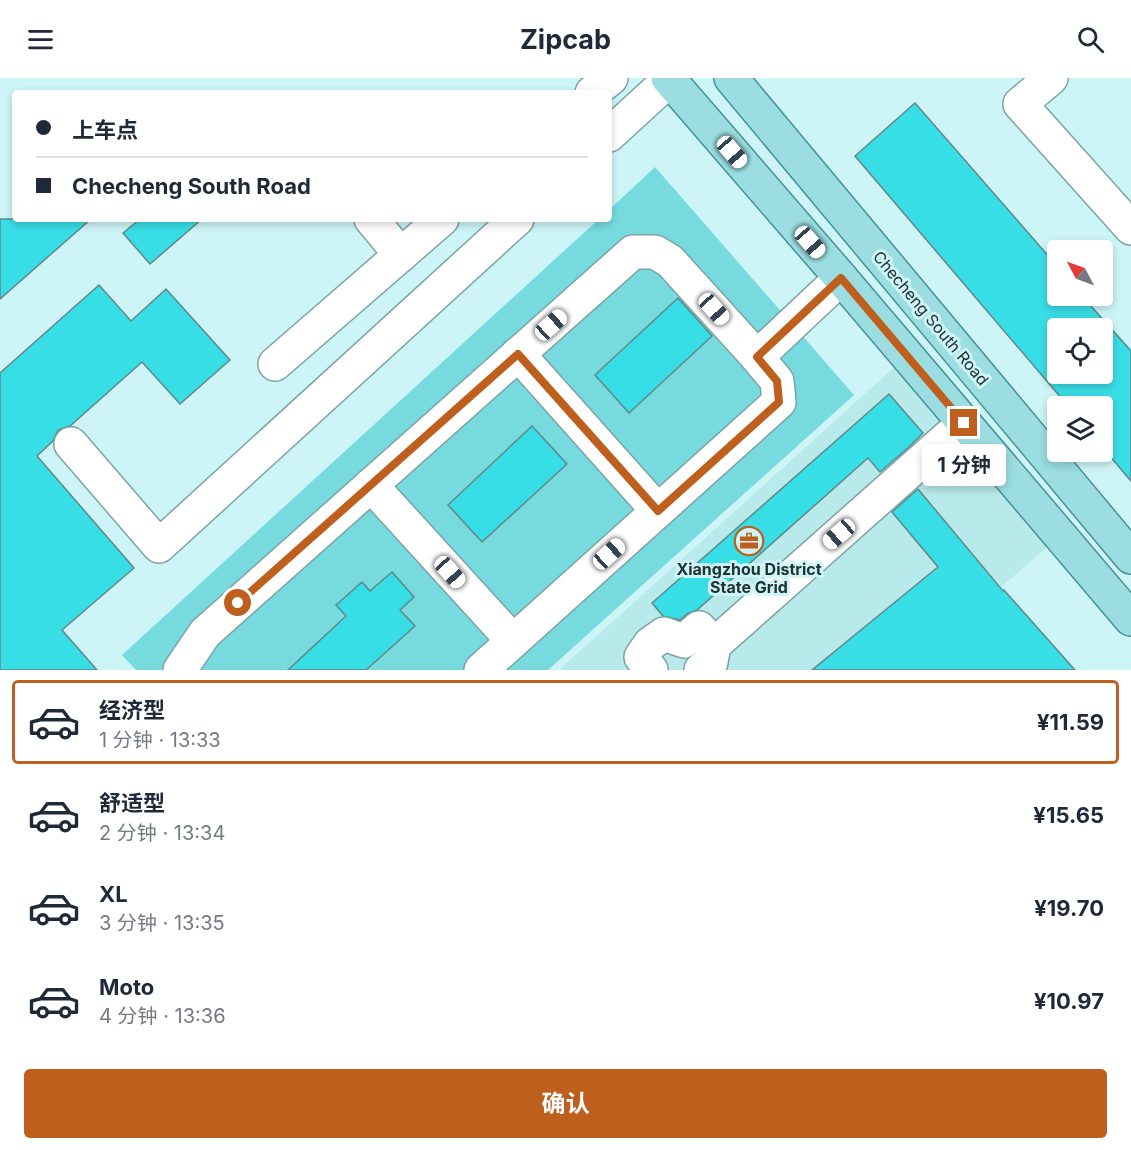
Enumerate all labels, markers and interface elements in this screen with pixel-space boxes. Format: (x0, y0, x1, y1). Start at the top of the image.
icon: menu (24, 23, 57, 56)
text: Zipcab (520, 23, 611, 56)
icon: search (1074, 23, 1107, 56)
text: 上车点 (72, 117, 138, 143)
car (713, 133, 751, 171)
text: Checheng South Road (72, 173, 311, 199)
car (791, 223, 829, 261)
north arrow (1047, 240, 1113, 306)
map controls (1047, 240, 1113, 462)
street label: Checheng South Road (869, 247, 993, 389)
car (695, 290, 733, 328)
car (532, 306, 570, 344)
button: locate (1047, 318, 1113, 384)
button: layers (1047, 396, 1113, 462)
route end (950, 409, 977, 436)
callout: 1 分钟 (922, 444, 1006, 486)
text: 1 分钟 (937, 453, 991, 477)
car (820, 515, 858, 553)
office icon: Xiangzhou District State Grid (733, 525, 765, 557)
car (590, 535, 628, 573)
car (431, 553, 469, 591)
place label: Xiangzhou District State Grid (676, 559, 822, 597)
route start (224, 589, 251, 616)
icon: car (27, 695, 81, 749)
text: 经济型 (99, 697, 165, 723)
text: ¥11.59 (1037, 709, 1104, 735)
text: 1 分钟 · 13:33 (99, 728, 221, 752)
icon: car (27, 788, 81, 842)
text: 舒适型 (99, 790, 165, 816)
text: ¥15.65 (1033, 802, 1104, 828)
text: 2 分钟 · 13:34 (99, 821, 225, 845)
icon: car (27, 881, 81, 935)
text: XL (99, 881, 128, 907)
text: ¥19.70 (1034, 895, 1104, 921)
text: 3 分钟 · 13:35 (99, 911, 225, 935)
icon: car (27, 974, 81, 1028)
text: Moto (99, 974, 154, 1000)
text: ¥10.97 (1034, 988, 1104, 1014)
text: 4 分钟 · 13:36 (99, 1004, 226, 1028)
button: 确认 (24, 1069, 1107, 1138)

